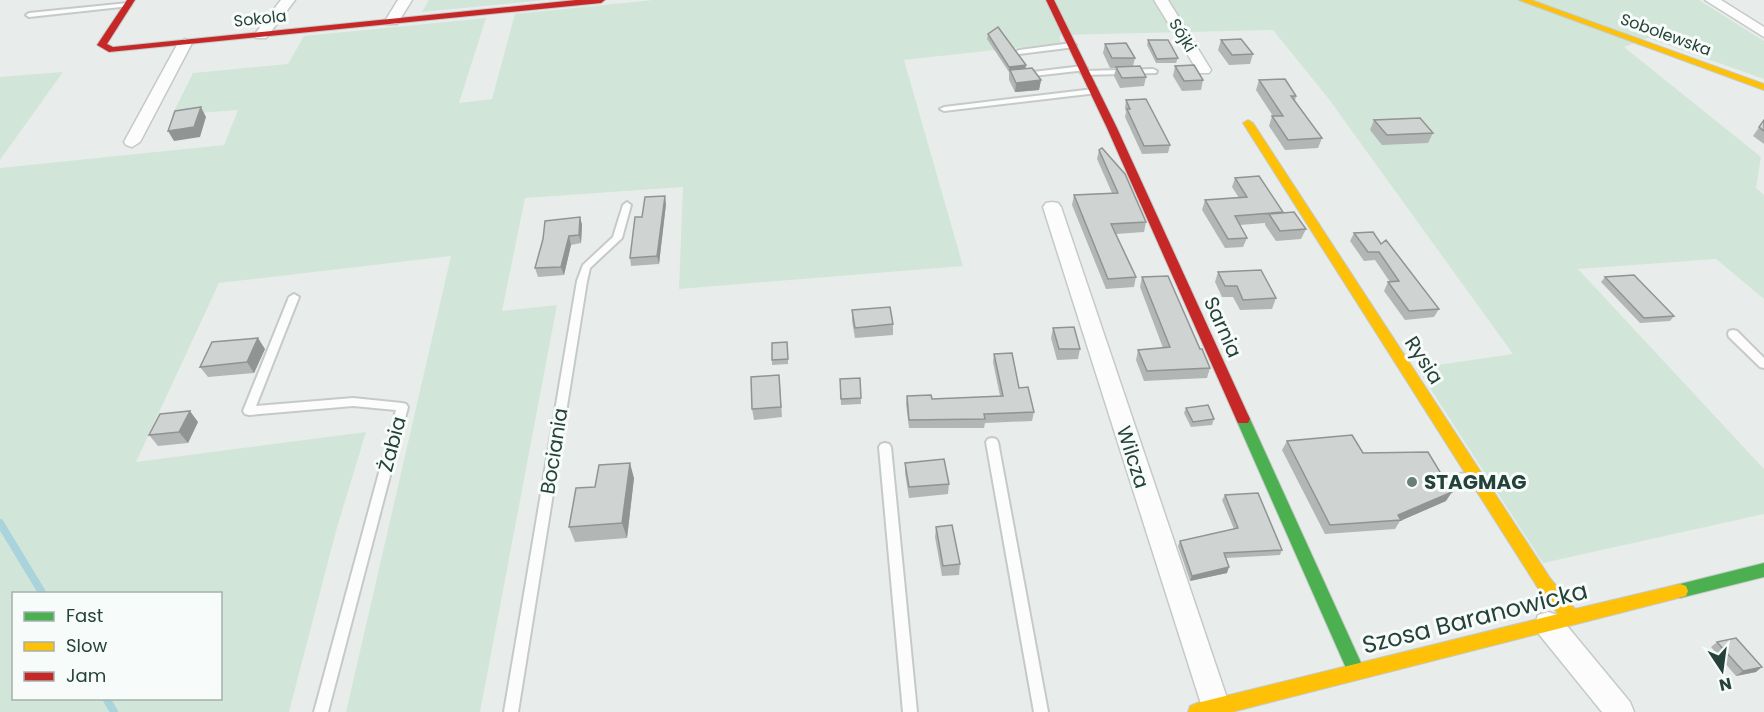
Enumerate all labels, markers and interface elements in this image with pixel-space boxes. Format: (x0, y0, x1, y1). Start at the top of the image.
street label: Sokola (233, 4, 288, 33)
street label: Sobolewska (1617, 7, 1714, 62)
street label: Sójki (1163, 14, 1202, 57)
street label: Sarnia (1197, 292, 1249, 362)
street label: Rysia (1398, 330, 1450, 390)
street label: Bociania (533, 406, 575, 496)
street label: Żabia (371, 413, 413, 475)
street label: Wilcza (1110, 422, 1156, 492)
place label: STAGMAG (1424, 468, 1526, 496)
marker: STAGMAG (1405, 475, 1419, 489)
street label: Szosa Baranowicka (1359, 574, 1591, 661)
legend (12, 592, 222, 700)
text: Fast (66, 603, 103, 628)
text: Slow (66, 633, 108, 658)
north arrow (1692, 640, 1752, 700)
text: Jam (66, 663, 106, 688)
text: N (1717, 672, 1734, 697)

